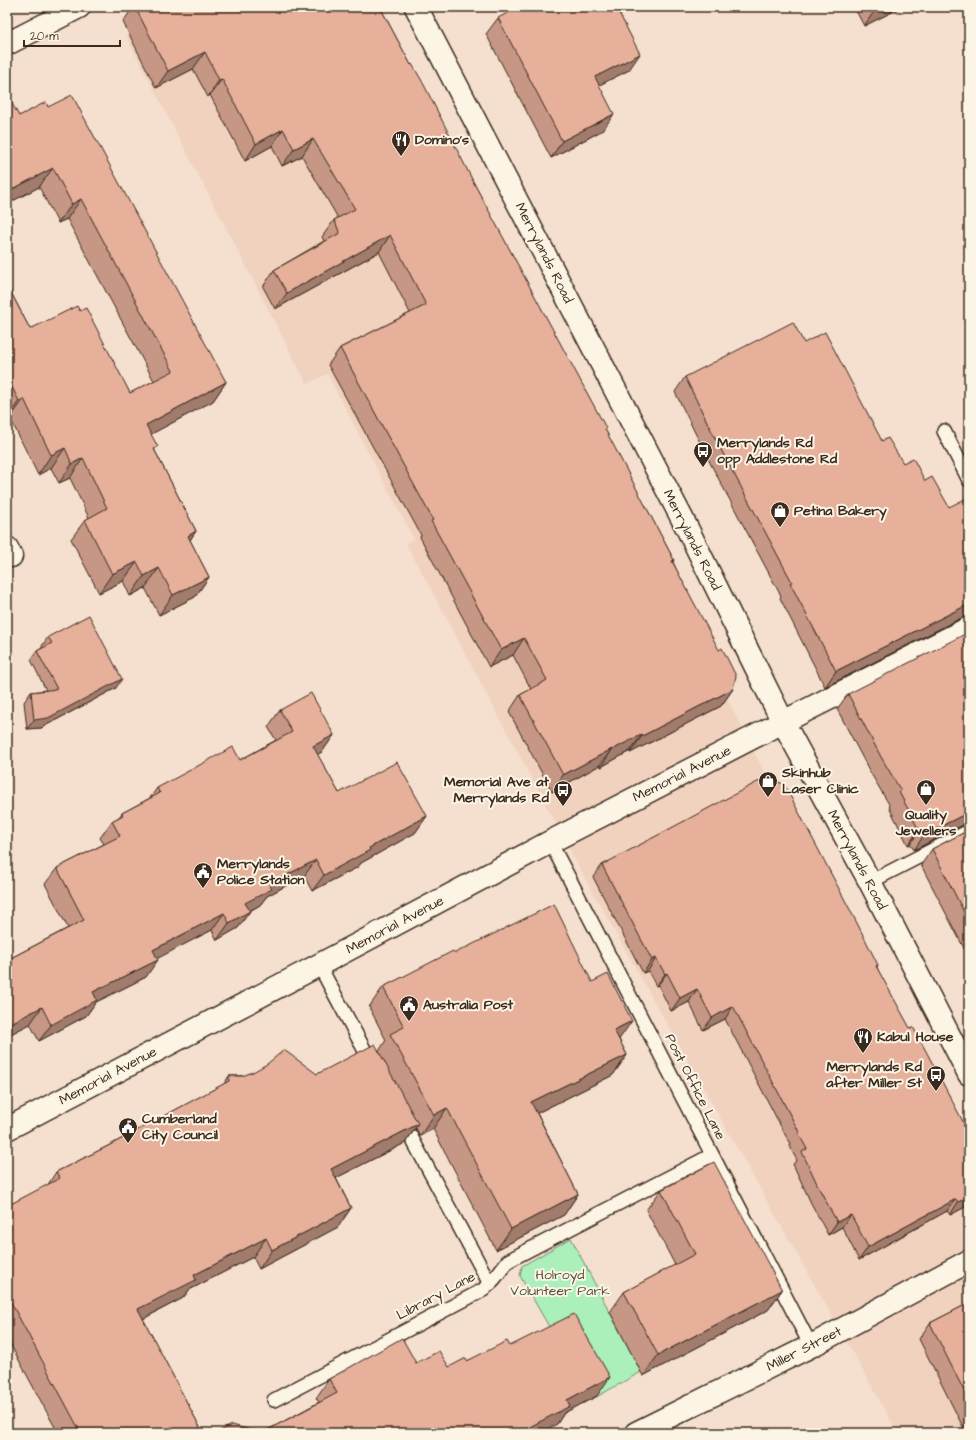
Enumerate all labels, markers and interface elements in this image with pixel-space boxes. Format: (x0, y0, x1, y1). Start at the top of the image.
scale bar (24, 22, 120, 48)
text: 20 m (30, 28, 59, 45)
restaurant icon: Domino's (390, 129, 412, 157)
place label: Domino's (415, 130, 469, 150)
street label: Merrylands Road (510, 199, 578, 307)
place label: Merrylands Rd opp Addlestone Rd (717, 433, 838, 469)
bus stop icon: Merrylands Rd opp Addlestone Rd (692, 440, 714, 468)
street label: Merrylands Road (658, 486, 726, 594)
shop icon: Petina Bakery (769, 500, 791, 528)
place label: Petina Bakery (794, 501, 887, 521)
street label: Memorial Avenue (629, 740, 735, 807)
place label: Skinhub Laser Clinic (781, 763, 859, 799)
shop icon: Skinhub Laser Clinic (757, 770, 779, 798)
place label: Memorial Ave at Merrylands Rd (444, 772, 550, 808)
shop icon: Quality Jewellers (915, 778, 937, 806)
bus stop icon: Memorial Ave at Merrylands Rd (552, 779, 574, 807)
place label: Quality Jewellers (895, 805, 956, 841)
street label: Merrylands Road (822, 806, 892, 914)
place label: Merrylands Police Station (217, 854, 305, 890)
public building icon: Merrylands Police Station (192, 861, 214, 889)
street label: Memorial Avenue (343, 891, 448, 959)
public building icon: Australia Post (398, 994, 420, 1022)
place label: Australia Post (423, 995, 513, 1015)
restaurant icon: Kabul House (852, 1026, 874, 1054)
place label: Kabul House (877, 1027, 954, 1047)
street label: Post Office Lane (660, 1030, 731, 1144)
street label: Memorial Avenue (56, 1042, 161, 1110)
place label: Merrylands Rd after Miller St (825, 1057, 923, 1093)
bus stop icon: Merrylands Rd after Miller St (925, 1064, 947, 1092)
place label: Cumberland City Council (142, 1109, 219, 1145)
public building icon: Cumberland City Council (117, 1116, 139, 1144)
park label: Holroyd Volunteer Park (510, 1265, 610, 1301)
street label: Library Lane (393, 1267, 479, 1325)
street label: Miller Street (763, 1321, 845, 1377)

